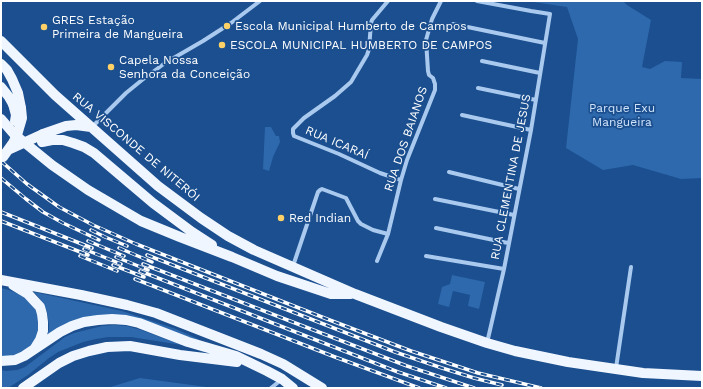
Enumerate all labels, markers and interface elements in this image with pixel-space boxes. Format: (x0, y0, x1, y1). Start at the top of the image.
place label: GRES Estação Primeira de Mangueira (52, 13, 183, 41)
place label: Escola Municipal Humberto de Campos (235, 19, 467, 33)
marker: Escola Municipal Humberto de Campos (222, 21, 232, 31)
marker: GRES Estação Primeira de Mangueira (39, 22, 49, 32)
place label: ESCOLA MUNICIPAL HUMBERTO DE CAMPOS (230, 38, 492, 52)
marker: ESCOLA MUNICIPAL HUMBERTO DE CAMPOS (217, 40, 227, 50)
place label: Capela Nossa Senhora da Conceição (119, 53, 250, 81)
marker: Capela Nossa Senhora da Conceição (106, 62, 116, 72)
street label: RUA DOS BAIANOS (381, 85, 431, 193)
street label: RUA VISCONDE DE NITERÓI (69, 89, 203, 205)
street label: RUA CLEMENTINA DE JESUS (488, 93, 534, 261)
park label: Parque Exu Mangueira (589, 101, 655, 129)
street label: RUA ICARAÍ (303, 123, 371, 163)
place label: Red Indian (289, 211, 351, 225)
marker: Red Indian (276, 213, 286, 223)

